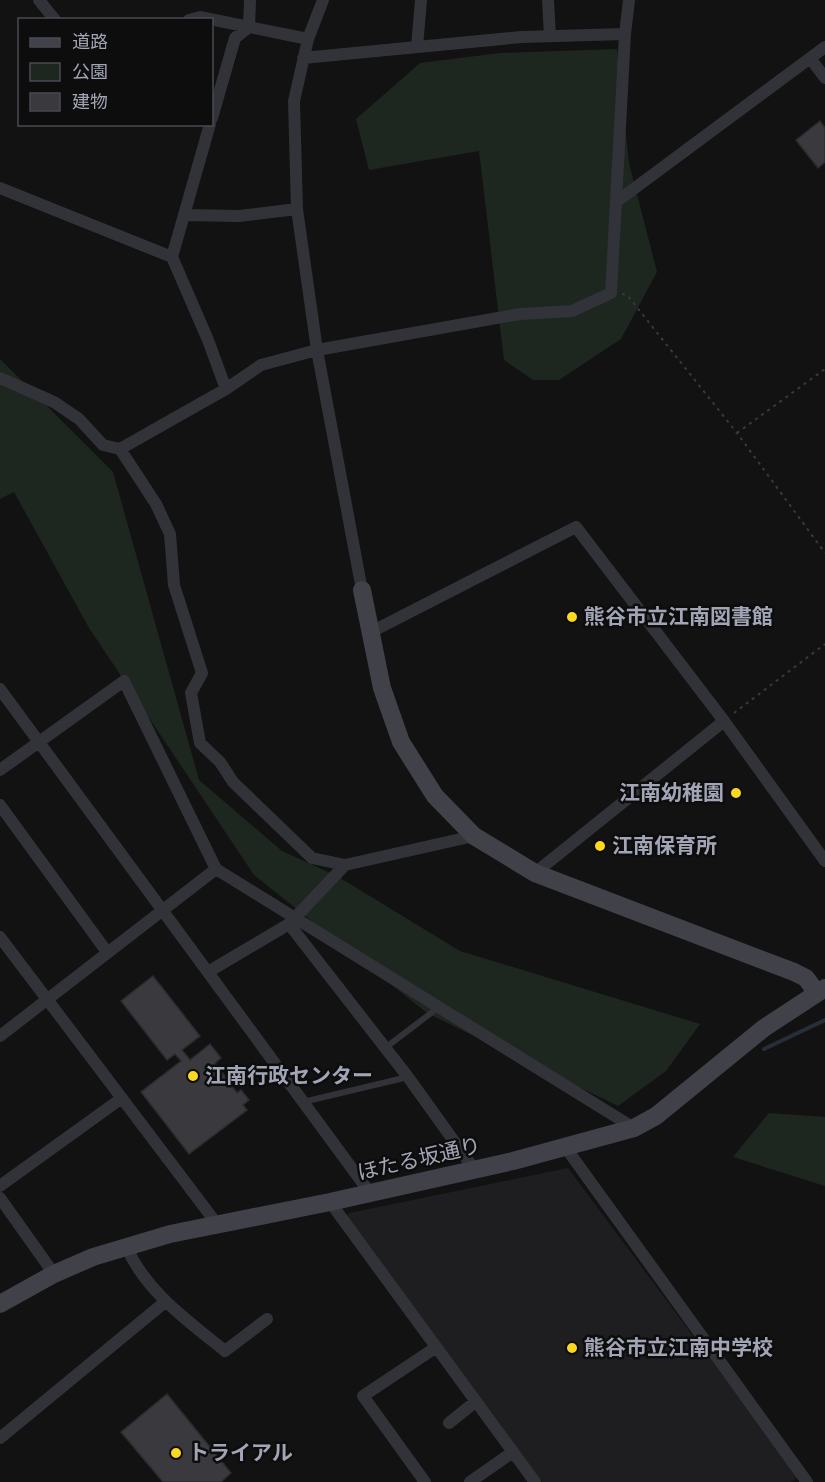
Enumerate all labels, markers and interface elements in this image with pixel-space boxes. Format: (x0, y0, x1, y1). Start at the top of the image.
legend (18, 18, 213, 126)
text: 道路 (72, 31, 108, 51)
text: 公園 (72, 61, 108, 81)
text: 建物 (72, 91, 108, 111)
place label: 熊谷市立江南図書館 (584, 604, 773, 628)
marker: 熊谷市立江南図書館 (565, 610, 579, 624)
place label: 江南幼稚園 (619, 780, 724, 804)
marker: 江南幼稚園 (729, 786, 743, 800)
place label: 江南保育所 (612, 833, 717, 857)
marker: 江南保育所 (593, 839, 607, 853)
place label: 江南行政センター (205, 1063, 373, 1087)
marker: 江南行政センター (186, 1069, 200, 1083)
street label: ほたる坂通り (355, 1132, 483, 1184)
place label: 熊谷市立江南中学校 (584, 1335, 773, 1359)
marker: 熊谷市立江南中学校 (565, 1341, 579, 1355)
place label: トライアル (188, 1440, 293, 1464)
marker: トライアル (169, 1446, 183, 1460)

